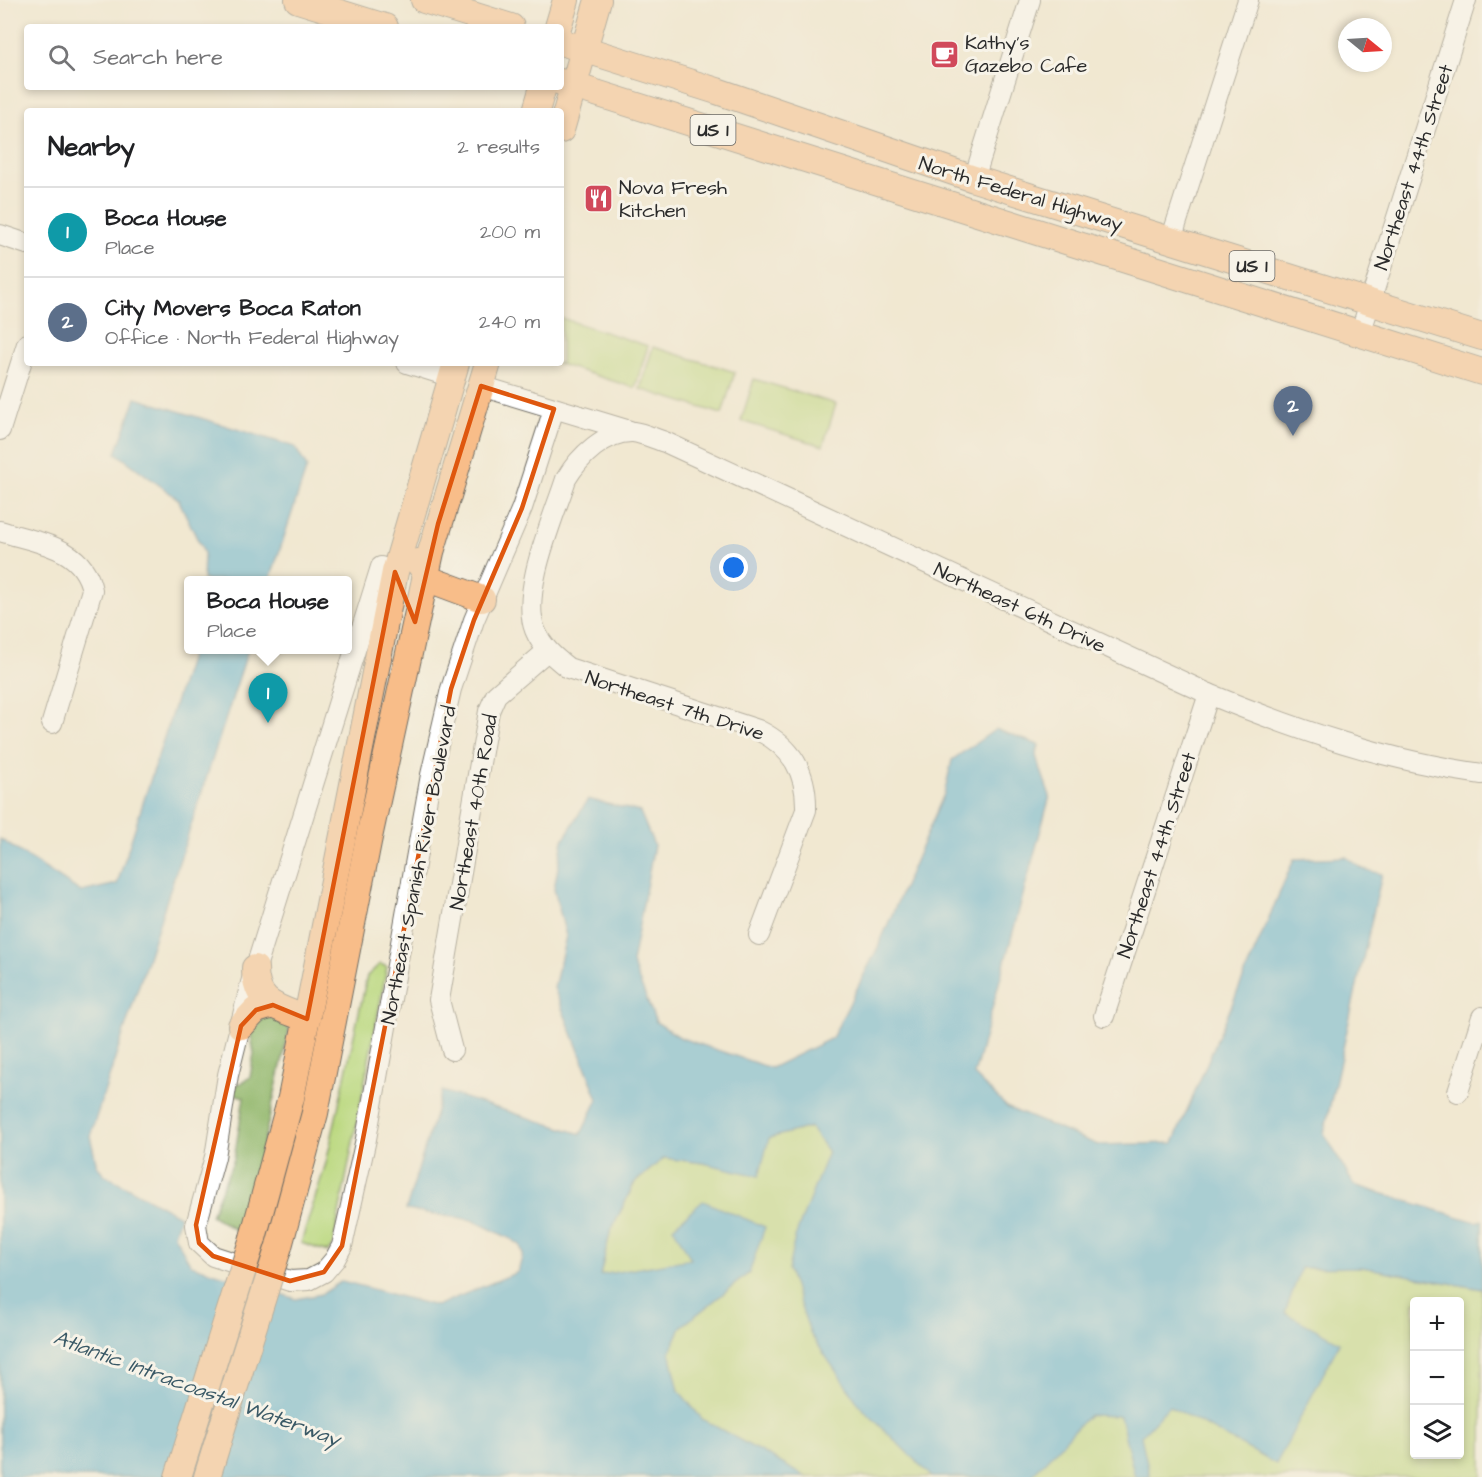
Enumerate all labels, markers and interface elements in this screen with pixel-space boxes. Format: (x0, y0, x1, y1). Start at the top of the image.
north arrow (1338, 18, 1392, 72)
search box (24, 24, 564, 90)
place label: Kathy's Gazebo Cafe (965, 29, 1087, 80)
cafe icon: Kathy's Gazebo Cafe (928, 38, 960, 70)
icon: search (45, 41, 78, 74)
text: Search here (93, 42, 223, 73)
street label: Northeast 44th Street (1367, 61, 1460, 274)
road number: US 1 (690, 115, 736, 145)
text: Nearby (48, 129, 135, 165)
text: 2 results (457, 133, 540, 161)
street label: North Federal Highway (915, 150, 1126, 239)
place label: Nova Fresh Kitchen (619, 174, 727, 225)
restaurant icon: Nova Fresh Kitchen (582, 183, 614, 215)
text: Boca House (105, 203, 227, 234)
text: 1 (66, 218, 69, 246)
text: 200 m (480, 218, 540, 246)
text: Place (105, 234, 155, 262)
road number: US 1 (1230, 251, 1274, 281)
text: City Movers Boca Raton (105, 293, 361, 324)
text: 2 (62, 308, 73, 336)
text: 240 m (479, 308, 540, 336)
text: Office · North Federal Highway (105, 324, 399, 352)
pin: 2 (1274, 386, 1312, 436)
your location (719, 553, 748, 582)
street label: Northeast 6th Drive (929, 556, 1110, 660)
popup (184, 576, 352, 654)
text: Boca House (207, 586, 329, 617)
text: Place (207, 617, 257, 645)
street label: Northeast 7th Drive (582, 664, 768, 748)
pin: 1 (248, 674, 288, 723)
street label: Northeast Spanish River Boulevard (374, 703, 464, 1027)
street label: Northeast 40th Road (443, 712, 505, 912)
street label: Northeast 44th Street (1110, 749, 1203, 962)
map controls (1410, 1297, 1464, 1459)
button: + (1410, 1297, 1464, 1351)
water label: Atlantic Intracoastal Waterway (49, 1323, 346, 1456)
button: − (1410, 1351, 1464, 1405)
button: layers (1410, 1405, 1464, 1459)

